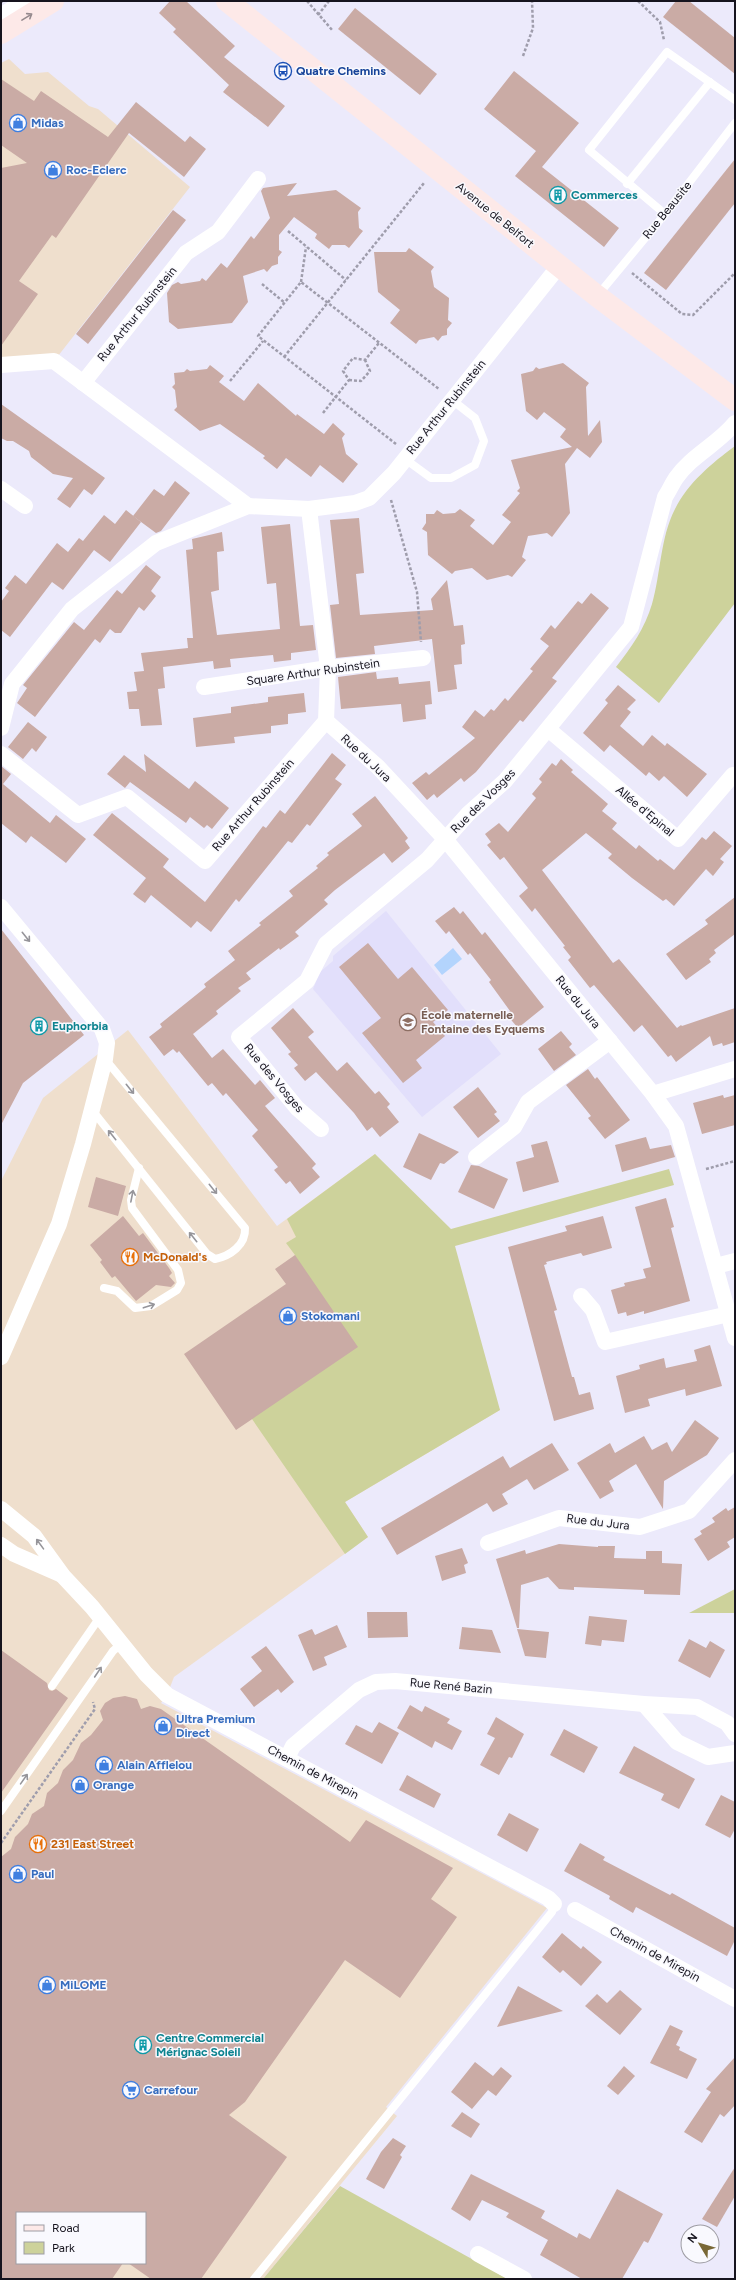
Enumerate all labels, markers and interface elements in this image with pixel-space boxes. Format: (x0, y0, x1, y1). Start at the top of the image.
one-way arrow (21, 12, 33, 20)
bus stop icon: Quatre Chemins (273, 61, 293, 81)
place label: Quatre Chemins (296, 64, 386, 78)
shop icon: Midas (8, 113, 28, 133)
place label: Midas (31, 116, 64, 130)
shop icon: Roc-Eclerc (43, 160, 63, 180)
place label: Roc-Eclerc (66, 163, 127, 177)
street label: Rue Beausite (640, 178, 695, 242)
street label: Avenue de Belfort (453, 179, 537, 251)
building icon: Commerces (548, 185, 568, 205)
place label: Commerces (571, 188, 638, 202)
street label: Rue Arthur Rubinstein (95, 264, 180, 364)
street label: Rue Arthur Rubinstein (404, 357, 489, 457)
street label: Square Arthur Rubinstein (245, 656, 381, 688)
street label: Rue du Jura (338, 731, 394, 785)
street label: Rue Arthur Rubinstein (209, 756, 297, 854)
street label: Rue des Vosges (448, 766, 518, 836)
street label: Allée d'Epinal (613, 783, 677, 839)
one-way arrow (21, 932, 30, 942)
street label: Rue du Jura (553, 973, 603, 1031)
place label: École maternelle Fontaine des Eyquems (421, 1008, 545, 1036)
school or university icon: École maternelle Fontaine des Eyquems (398, 1012, 418, 1032)
building icon: Euphorbia (29, 1016, 49, 1036)
place label: Euphorbia (52, 1019, 108, 1033)
street label: Rue des Vosges (241, 1041, 307, 1116)
one-way arrow (126, 1083, 135, 1094)
one-way arrow (108, 1129, 116, 1140)
one-way arrow (208, 1184, 217, 1195)
one-way arrow (129, 1190, 137, 1203)
one-way arrow (189, 1231, 197, 1242)
restaurant icon: McDonald's (120, 1247, 140, 1267)
place label: McDonald's (143, 1250, 207, 1264)
one-way arrow (142, 1302, 155, 1309)
shop icon: Stokomani (278, 1306, 298, 1326)
place label: Stokomani (301, 1309, 360, 1323)
street label: Rue du Jura (566, 1511, 630, 1533)
one-way arrow (36, 1539, 44, 1550)
one-way arrow (94, 1667, 102, 1678)
street label: Rue René Bazin (409, 1675, 493, 1697)
place label: Ultra Premium Direct (176, 1712, 255, 1740)
shop icon: Ultra Premium Direct (153, 1716, 173, 1736)
street label: Chemin de Mirepin (265, 1742, 361, 1802)
shop icon: Alain Afflelou (94, 1755, 114, 1775)
place label: Alain Afflelou (117, 1758, 192, 1772)
one-way arrow (19, 1773, 28, 1784)
shop icon: Orange (70, 1775, 90, 1795)
place label: Orange (93, 1778, 134, 1792)
restaurant icon: 231 East Street (28, 1834, 48, 1854)
place label: 231 East Street (51, 1837, 134, 1851)
shop icon: Paul (8, 1864, 28, 1884)
place label: Paul (31, 1867, 54, 1881)
street label: Chemin de Mirepin (607, 1923, 703, 1985)
shop icon: MiLOME (37, 1975, 57, 1995)
place label: MiLOME (60, 1978, 107, 1992)
place label: Centre Commercial Mérignac Soleil (156, 2031, 264, 2059)
building icon: Centre Commercial Mérignac Soleil (133, 2035, 153, 2055)
supermarket icon: Carrefour (121, 2080, 141, 2100)
place label: Carrefour (144, 2083, 198, 2097)
legend (16, 2212, 146, 2264)
text: Road (52, 2221, 80, 2235)
north arrow (680, 2224, 720, 2264)
text: N (685, 2231, 700, 2246)
text: Park (52, 2241, 75, 2255)

